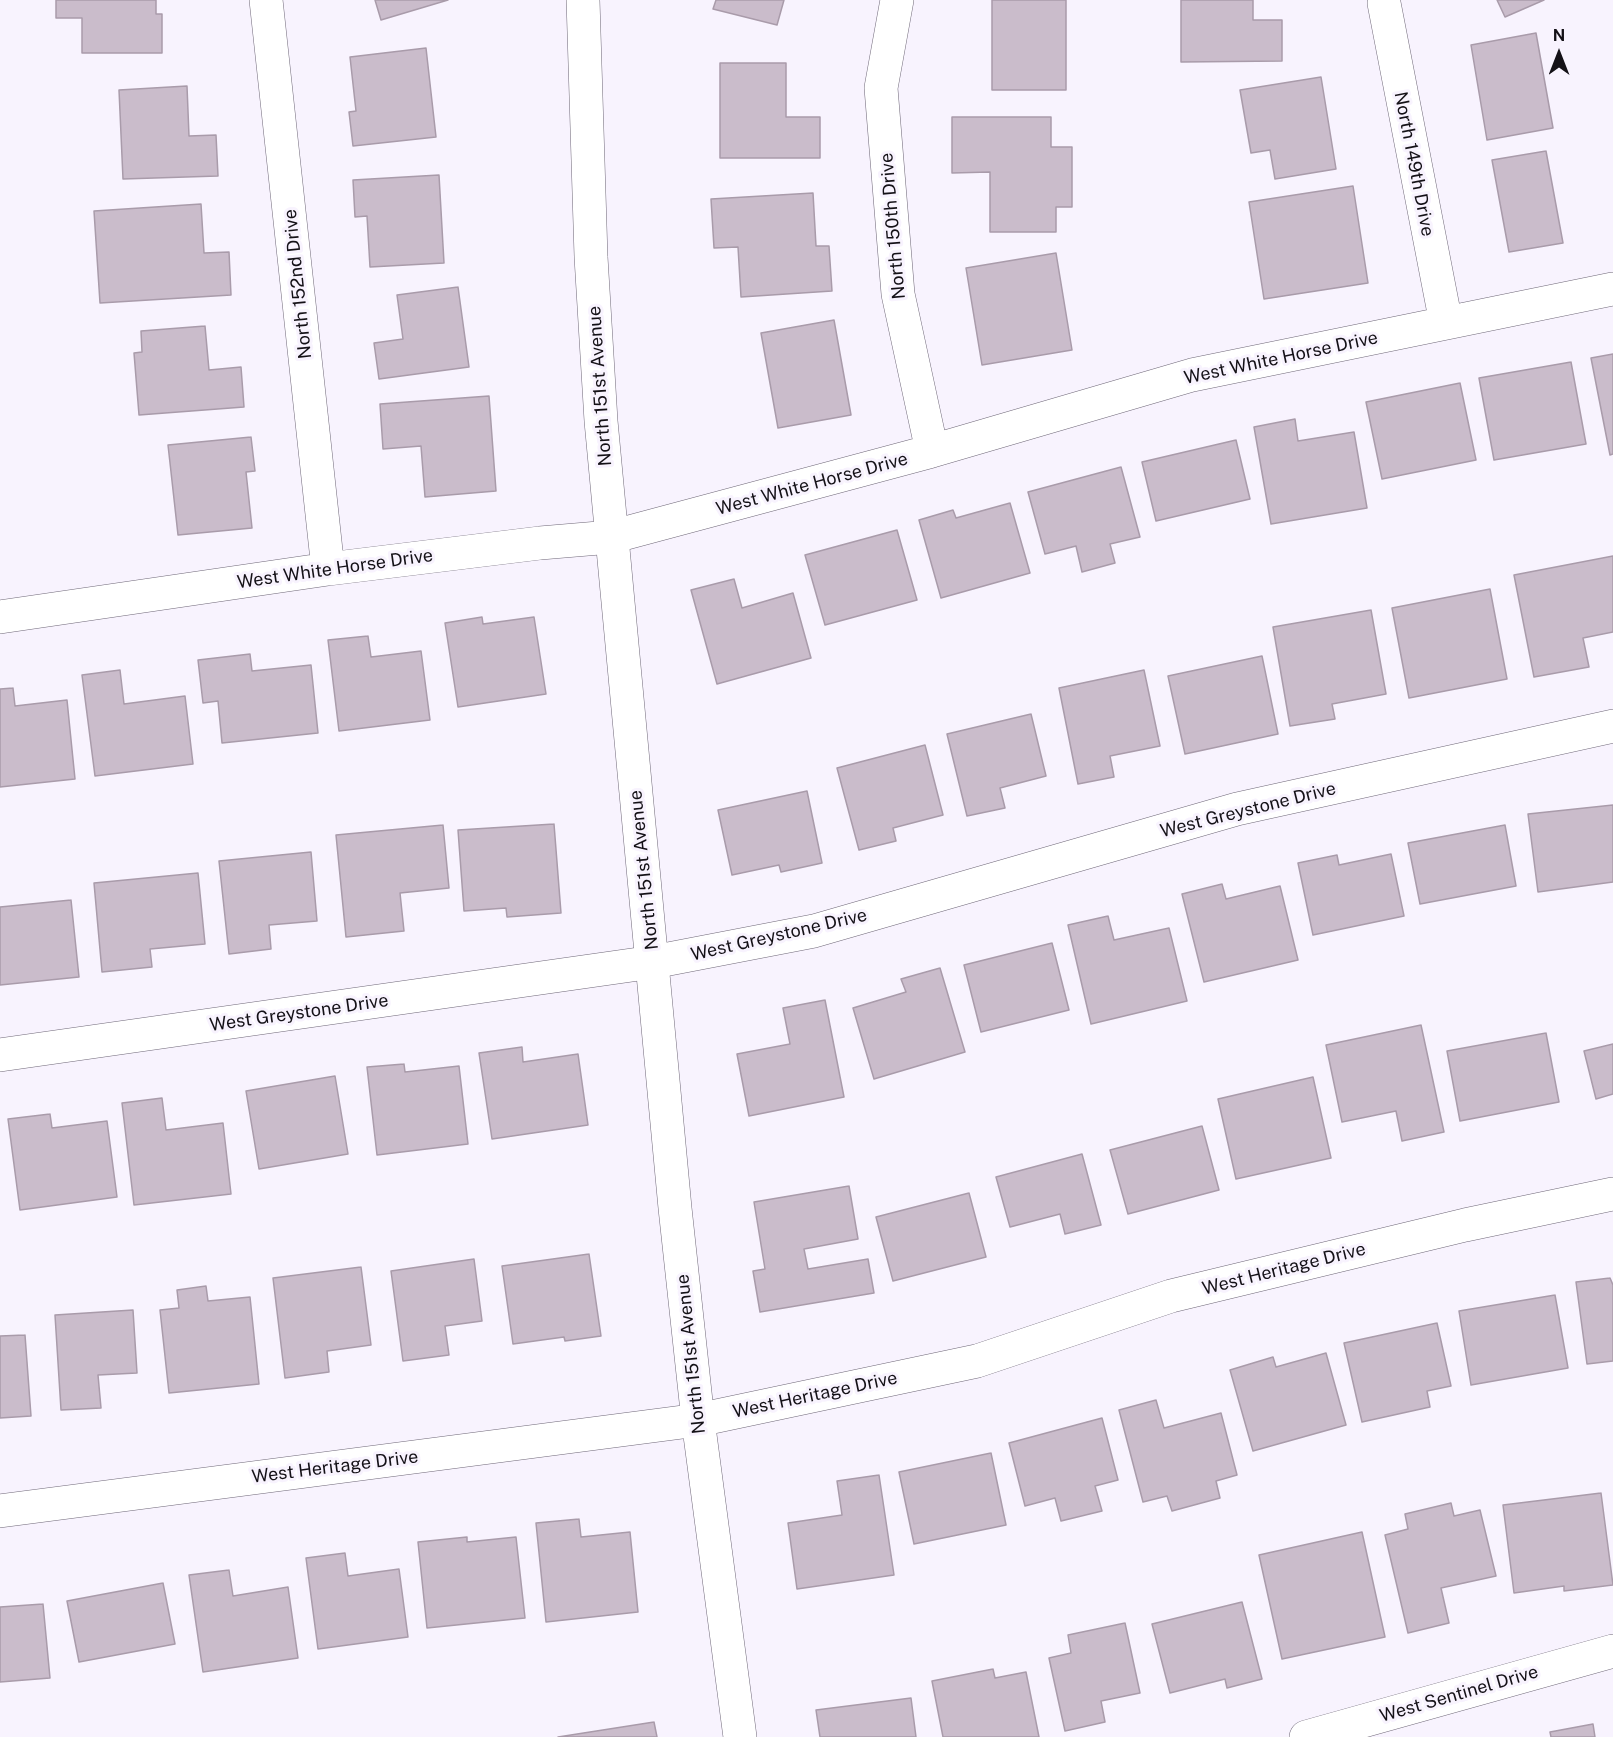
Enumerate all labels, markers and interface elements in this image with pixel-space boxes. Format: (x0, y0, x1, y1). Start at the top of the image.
north arrow (1529, 24, 1589, 84)
text: N (1553, 26, 1565, 45)
street label: North 149th Drive (1389, 90, 1439, 238)
street label: North 150th Drive (876, 152, 910, 300)
street label: North 152nd Drive (279, 208, 317, 360)
street label: North 151st Avenue (584, 305, 616, 467)
street label: West White Horse Drive (1182, 327, 1380, 389)
street label: West White Horse Drive (714, 448, 910, 520)
street label: West White Horse Drive (236, 545, 434, 593)
street label: West Greystone Drive (1158, 778, 1338, 842)
street label: North 151st Avenue (625, 789, 663, 951)
street label: West Greystone Drive (689, 904, 869, 966)
street label: West Greystone Drive (208, 990, 390, 1036)
street label: West Heritage Drive (1200, 1238, 1368, 1300)
street label: North 151st Avenue (672, 1273, 710, 1435)
street label: West Heritage Drive (731, 1367, 899, 1423)
street label: West Heritage Drive (251, 1446, 419, 1488)
street label: West Sentinel Drive (1377, 1661, 1541, 1727)

